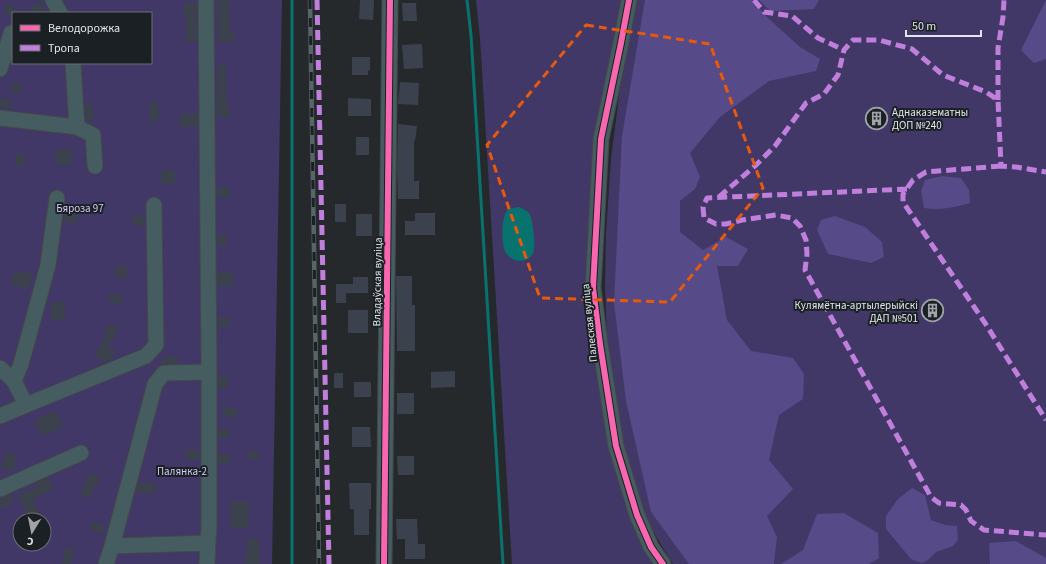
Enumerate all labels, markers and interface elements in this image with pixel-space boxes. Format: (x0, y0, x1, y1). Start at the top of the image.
legend (12, 12, 152, 64)
scale bar (906, 12, 981, 38)
text: 50 m (912, 18, 936, 35)
text: Велодорожка (48, 20, 120, 37)
text: Тропа (48, 40, 80, 57)
building icon: Аднаказематны ДОП №240 (864, 105, 890, 131)
place label: Аднаказематны ДОП №240 (892, 105, 968, 133)
park label: Бяроза 97 (56, 201, 104, 216)
street label: Владаўская вуліца (369, 237, 386, 327)
street label: Палеская вуліца (578, 283, 601, 363)
place label: Кулямётна-артылерыйскі ДАП №501 (795, 298, 918, 326)
building icon: Кулямётна-артылерыйскі ДАП №501 (920, 298, 946, 324)
park label: Палянка-2 (157, 464, 207, 479)
north arrow (12, 512, 52, 552)
text: С (25, 533, 35, 549)

